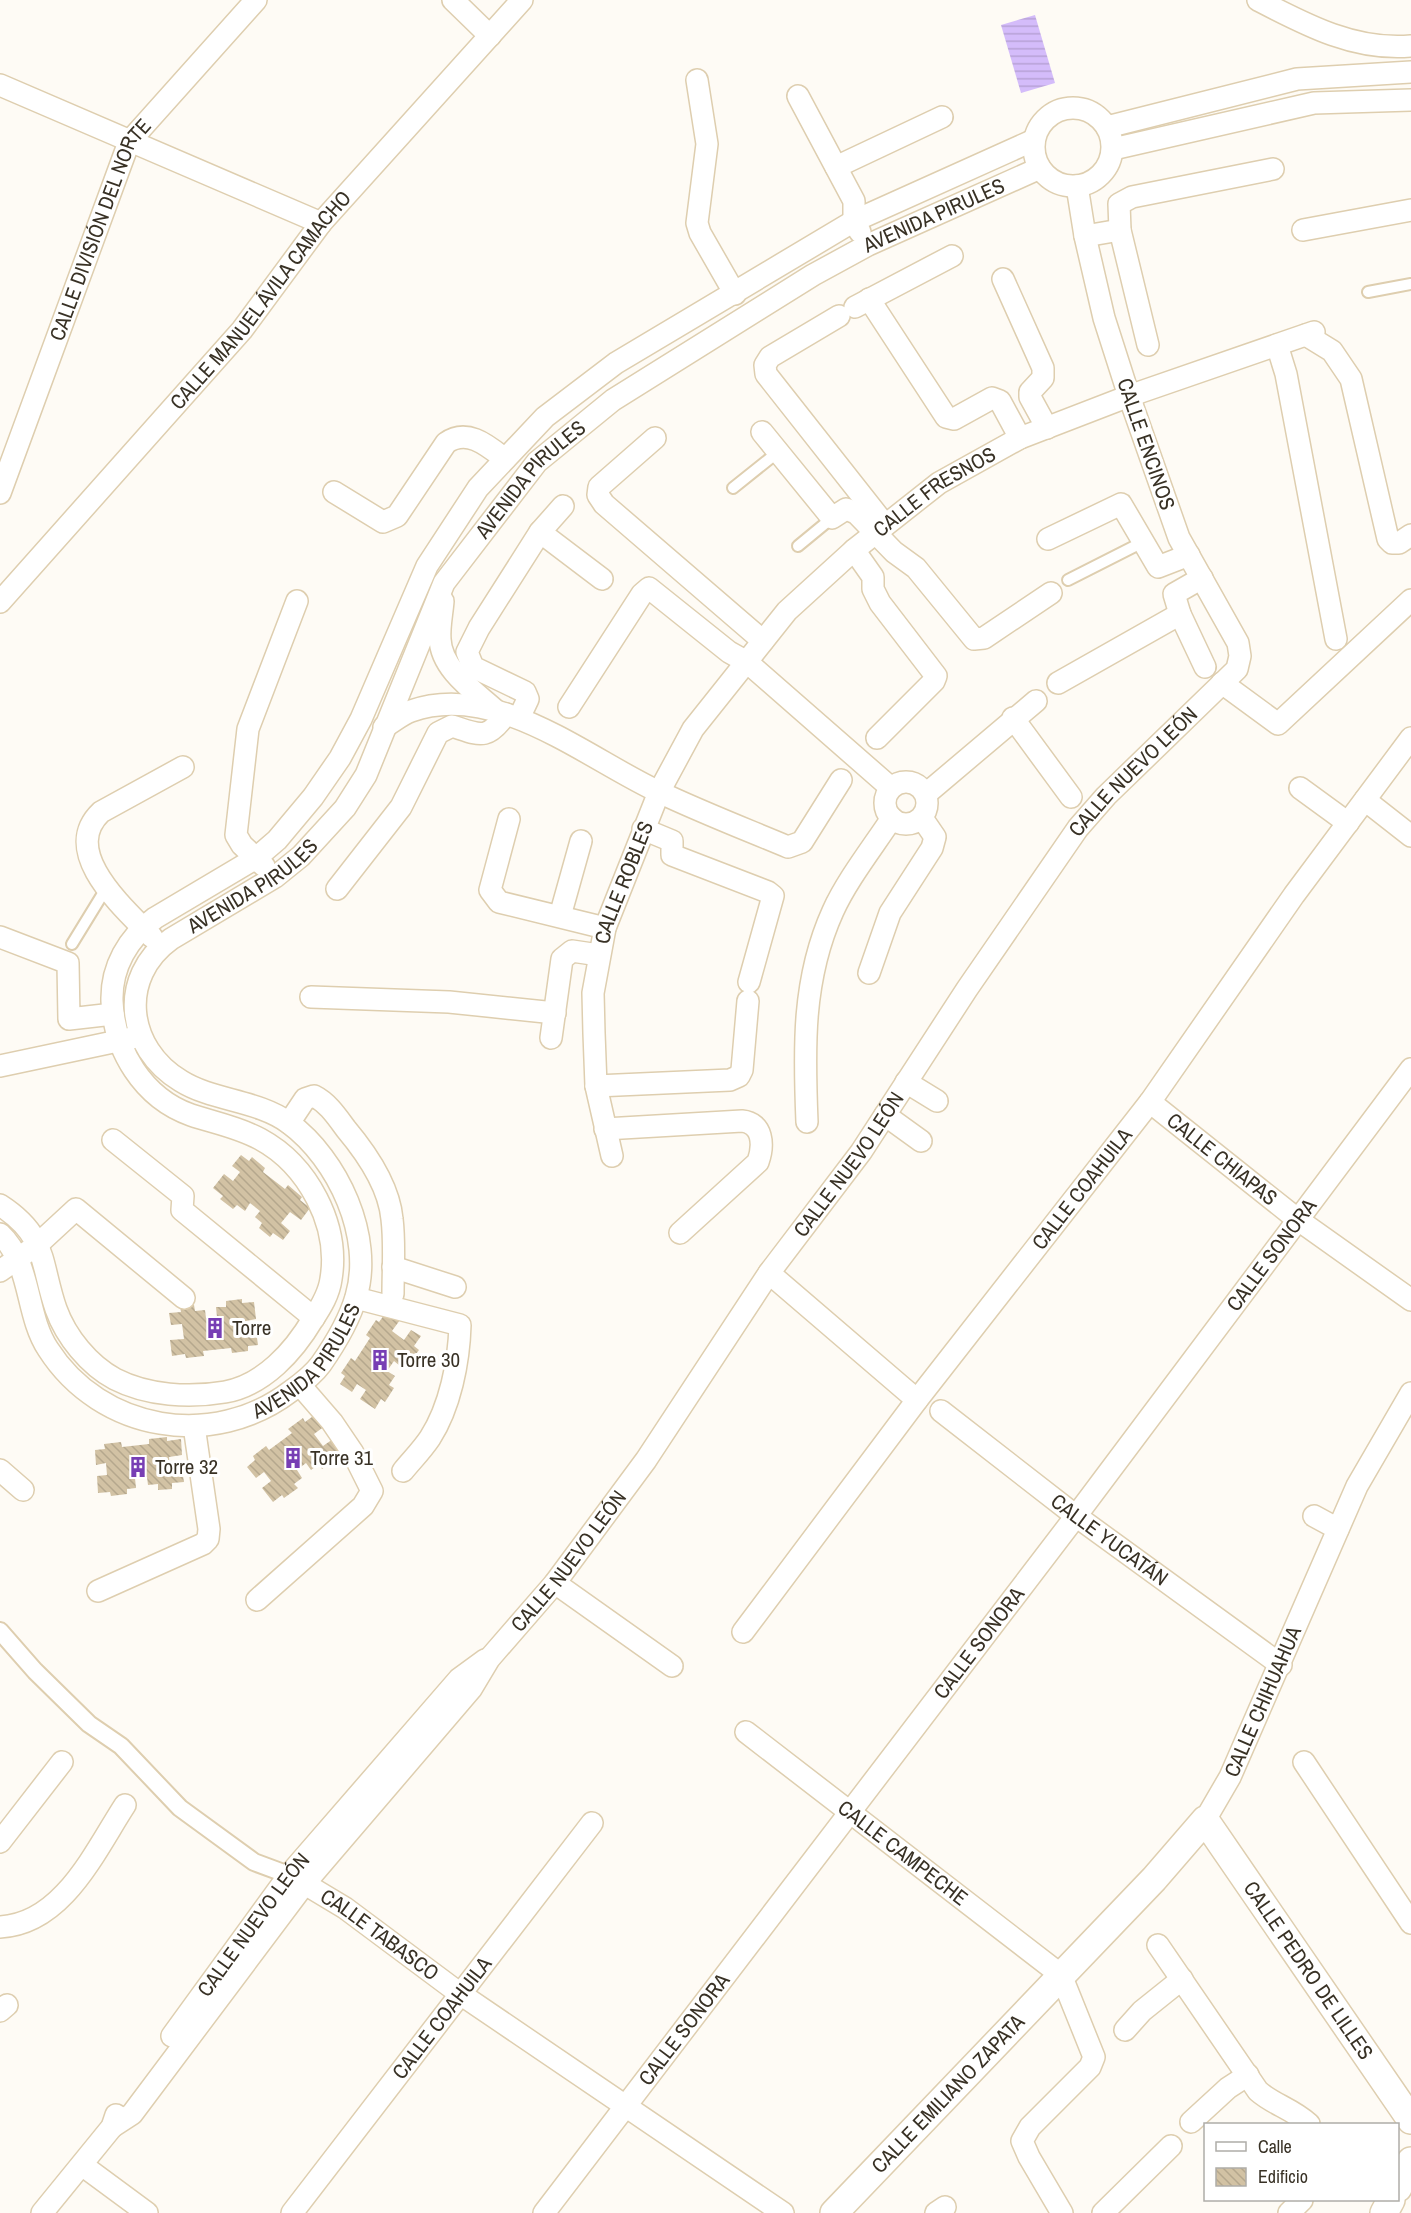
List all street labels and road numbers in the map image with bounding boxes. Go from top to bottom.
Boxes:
street label: CALLE DIVISIÓN DEL NORTE [42,112,157,345]
street label: AVENIDA PIRULES [858,171,1009,260]
street label: CALLE MANUEL ÁVILA CAMACHO [163,184,357,416]
street label: CALLE ENCINOS [1110,374,1183,514]
street label: AVENIDA PIRULES [468,413,591,545]
street label: CALLE FRESNOS [867,439,1001,543]
street label: CALLE NUEVO LEÓN [1061,700,1204,842]
street label: CALLE ROBLES [587,817,660,946]
street label: AVENIDA PIRULES [181,832,324,941]
street label: CALLE NUEVO LEÓN [786,1086,910,1243]
street label: CALLE CHIAPAS [1161,1106,1284,1212]
street label: CALLE COAHUILA [1025,1121,1139,1256]
street label: CALLE SONORA [1219,1192,1323,1317]
street label: AVENIDA PIRULES [247,1299,367,1426]
street label: CALLE NUEVO LEÓN [504,1484,633,1638]
street label: CALLE YUCATÁN [1045,1487,1174,1592]
street label: CALLE SONORA [926,1580,1031,1705]
street label: CALLE CHIHUAHUA [1217,1621,1308,1781]
street label: CALLE CAMPECHE [832,1793,974,1912]
street label: CALLE NUEVO LEÓN [190,1846,316,2002]
street label: CALLE PEDRO DE LILLES [1237,1875,1380,2065]
street label: CALLE TABASCO [315,1882,445,1987]
street label: CALLE COAHUILA [385,1950,498,2085]
street label: CALLE SONORA [632,1967,736,2091]
street label: CALLE EMILIANO ZAPATA [865,2007,1031,2179]

